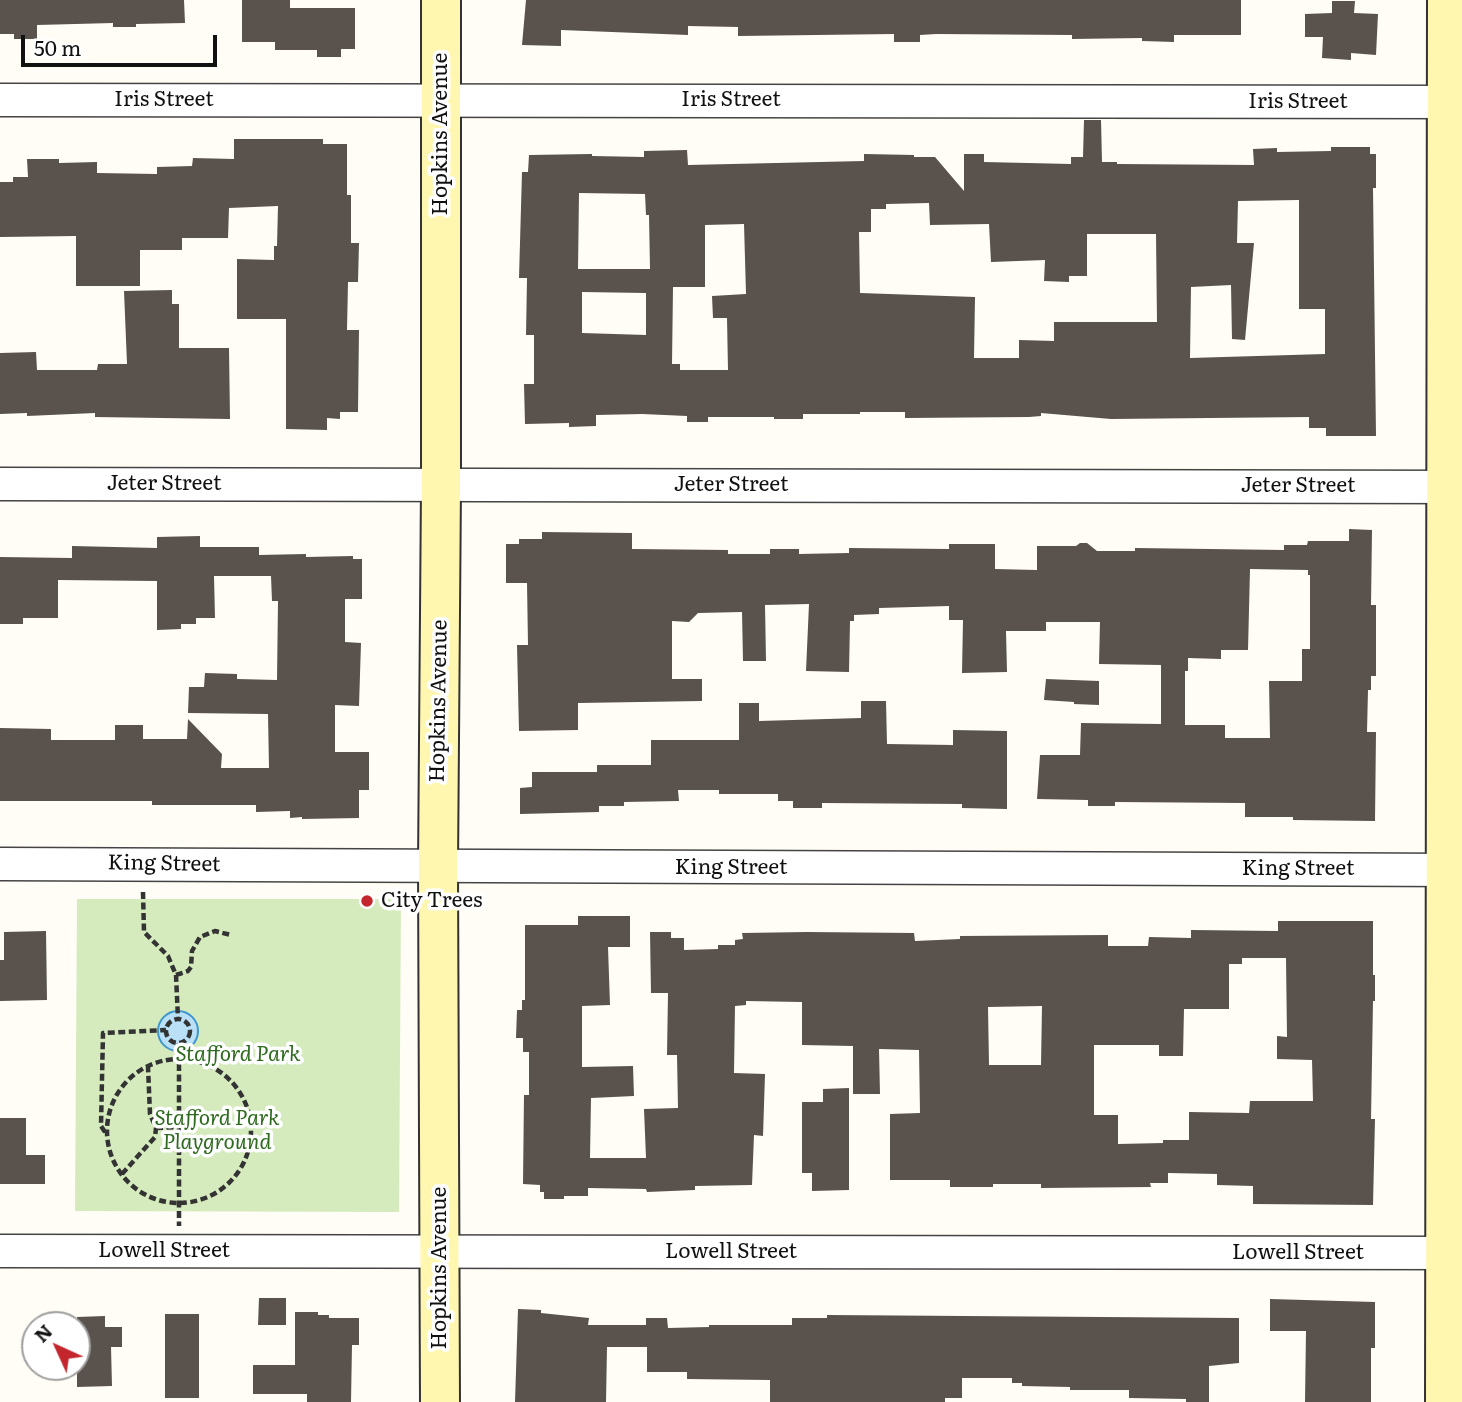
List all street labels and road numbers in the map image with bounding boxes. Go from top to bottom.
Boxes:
street label: Hopkins Avenue [428,52,454,216]
street label: Iris Street [114,87,214,113]
street label: Iris Street [681,87,781,113]
street label: Iris Street [1248,89,1348,115]
street label: Jeter Street [107,471,221,497]
street label: Jeter Street [674,472,788,498]
street label: Jeter Street [1241,473,1355,499]
street label: Hopkins Avenue [425,619,453,783]
street label: King Street [107,850,221,878]
street label: King Street [675,855,787,881]
street label: King Street [1242,856,1354,882]
street label: Hopkins Avenue [427,1186,453,1350]
street label: Lowell Street [98,1238,230,1264]
street label: Lowell Street [665,1239,797,1265]
street label: Lowell Street [1232,1240,1364,1266]

